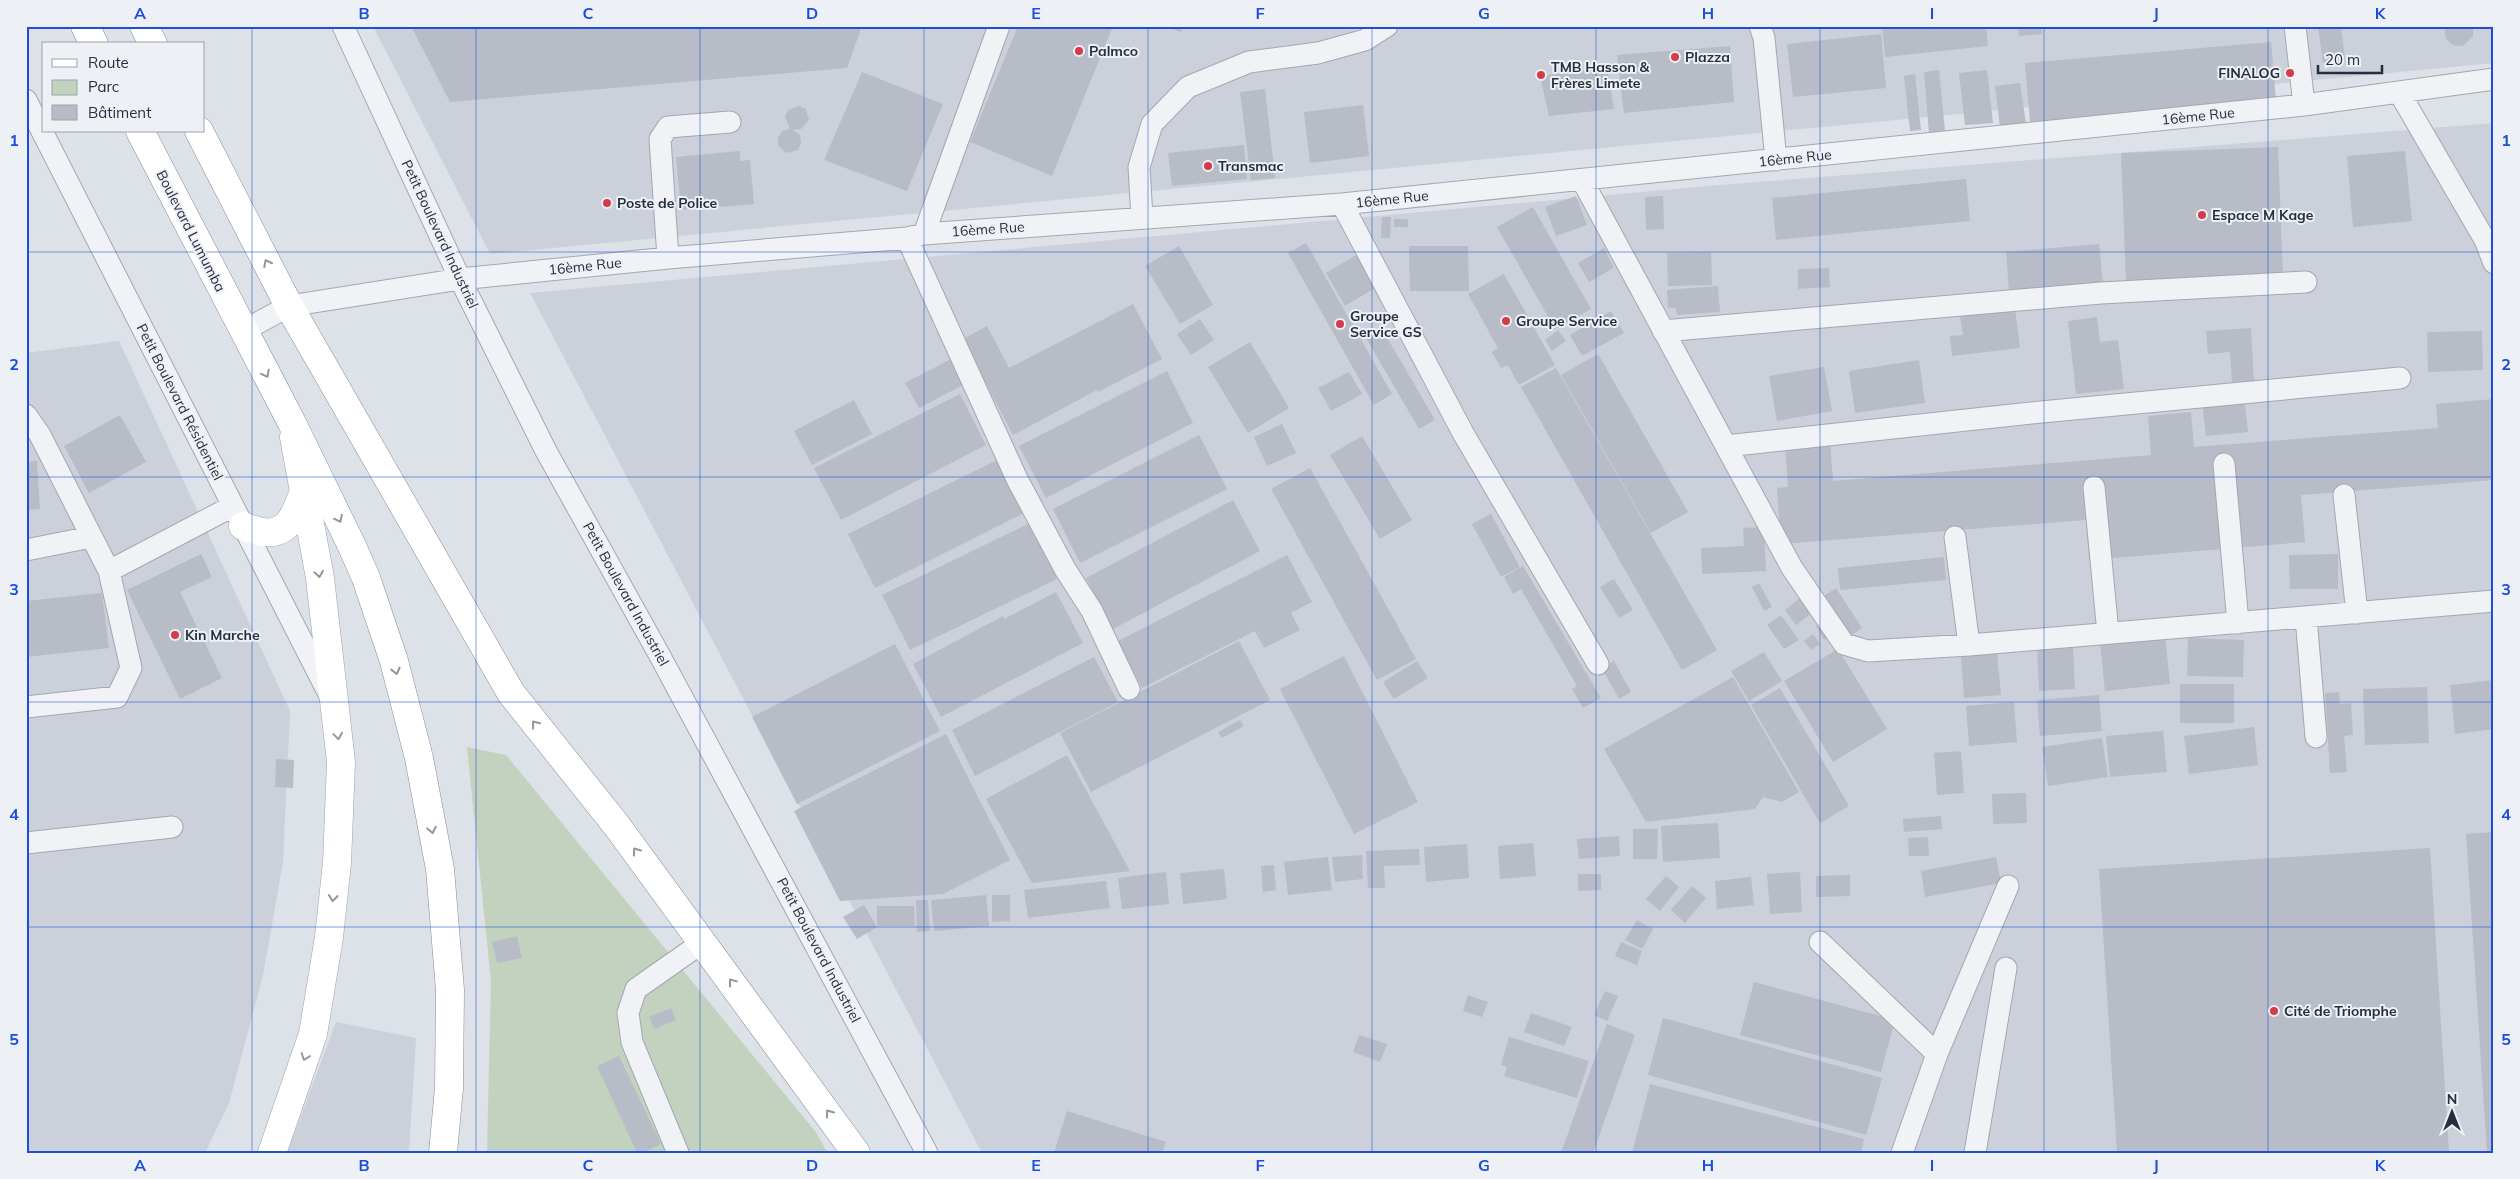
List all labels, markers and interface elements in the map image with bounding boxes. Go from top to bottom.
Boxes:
text: A [134,3,146,23]
text: B [358,3,370,23]
text: C [583,3,594,23]
text: D [806,3,818,23]
text: E [1031,3,1041,23]
text: F [1255,3,1265,23]
text: G [1478,3,1490,23]
text: H [1702,3,1714,23]
text: I [1930,3,1934,23]
text: J [2153,3,2159,23]
text: K [2375,3,2387,23]
legend [42,42,205,132]
place label: Palmco [1089,42,1138,60]
scale bar [2318,42,2381,74]
marker: Palmco [1073,45,1085,57]
place label: Plazza [1685,48,1730,66]
text: 20 m [2325,50,2360,69]
marker: Plazza [1669,51,1681,63]
text: Route [88,53,129,72]
place label: TMB Hasson & Frères Limete [1551,58,1649,92]
place label: FINALOG [2218,64,2280,82]
marker: FINALOG [2284,67,2296,79]
marker: TMB Hasson & Frères Limete [1535,69,1547,81]
text: Parc [88,77,119,96]
text: Bâtiment [88,103,151,122]
street label: 16ème Rue [2161,103,2235,129]
text: 1 [9,130,19,150]
text: 1 [2501,130,2511,150]
street label: 16ème Rue [1758,145,1832,171]
street label: Petit Boulevard Industriel [398,157,482,311]
place label: Transmac [1218,157,1283,175]
marker: Transmac [1202,160,1214,172]
street label: Boulevard Lumumba [153,167,229,295]
street label: 16ème Rue [1355,186,1429,212]
place label: Poste de Police [617,194,718,212]
marker: Poste de Police [601,197,613,209]
place label: Espace M Kage [2212,206,2314,224]
marker: Espace M Kage [2196,209,2208,221]
street label: 16ème Rue [951,217,1025,241]
street label: 16ème Rue [548,253,622,279]
one-way arrow [263,259,273,268]
place label: Groupe Service GS [1350,307,1422,341]
place label: Groupe Service [1516,312,1617,330]
marker: Groupe Service [1500,315,1512,327]
marker: Groupe Service GS [1334,318,1346,330]
street label: Petit Boulevard Résidentiel [133,321,227,483]
text: 2 [9,354,19,374]
text: 2 [2501,354,2511,374]
one-way arrow [260,369,270,378]
one-way arrow [333,514,343,523]
street label: Petit Boulevard Industriel [579,519,673,669]
one-way arrow [313,571,324,579]
text: 3 [9,579,19,599]
text: 3 [2501,579,2511,599]
place label: Kin Marche [185,626,260,644]
marker: Kin Marche [169,629,181,641]
one-way arrow [390,667,401,676]
one-way arrow [532,720,541,729]
one-way arrow [332,732,343,740]
text: 4 [9,804,19,824]
text: 4 [2501,804,2511,824]
one-way arrow [427,825,437,834]
one-way arrow [633,847,642,857]
street label: Petit Boulevard Industriel [773,874,865,1026]
one-way arrow [328,894,339,902]
one-way arrow [729,978,738,988]
place label: Cité de Triomphe [2284,1002,2397,1020]
marker: Cité de Triomphe [2268,1005,2280,1017]
text: 5 [9,1029,19,1049]
text: 5 [2501,1029,2511,1049]
one-way arrow [301,1053,311,1061]
north arrow [2428,1086,2478,1136]
text: N [2447,1090,2457,1108]
one-way arrow [826,1109,835,1118]
text: A [134,1155,146,1175]
text: B [358,1155,370,1175]
text: C [583,1155,594,1175]
text: D [806,1155,818,1175]
text: E [1031,1155,1041,1175]
text: F [1255,1155,1265,1175]
text: G [1478,1155,1490,1175]
text: H [1702,1155,1714,1175]
text: I [1930,1155,1934,1175]
text: J [2153,1155,2159,1175]
text: K [2375,1155,2387,1175]

